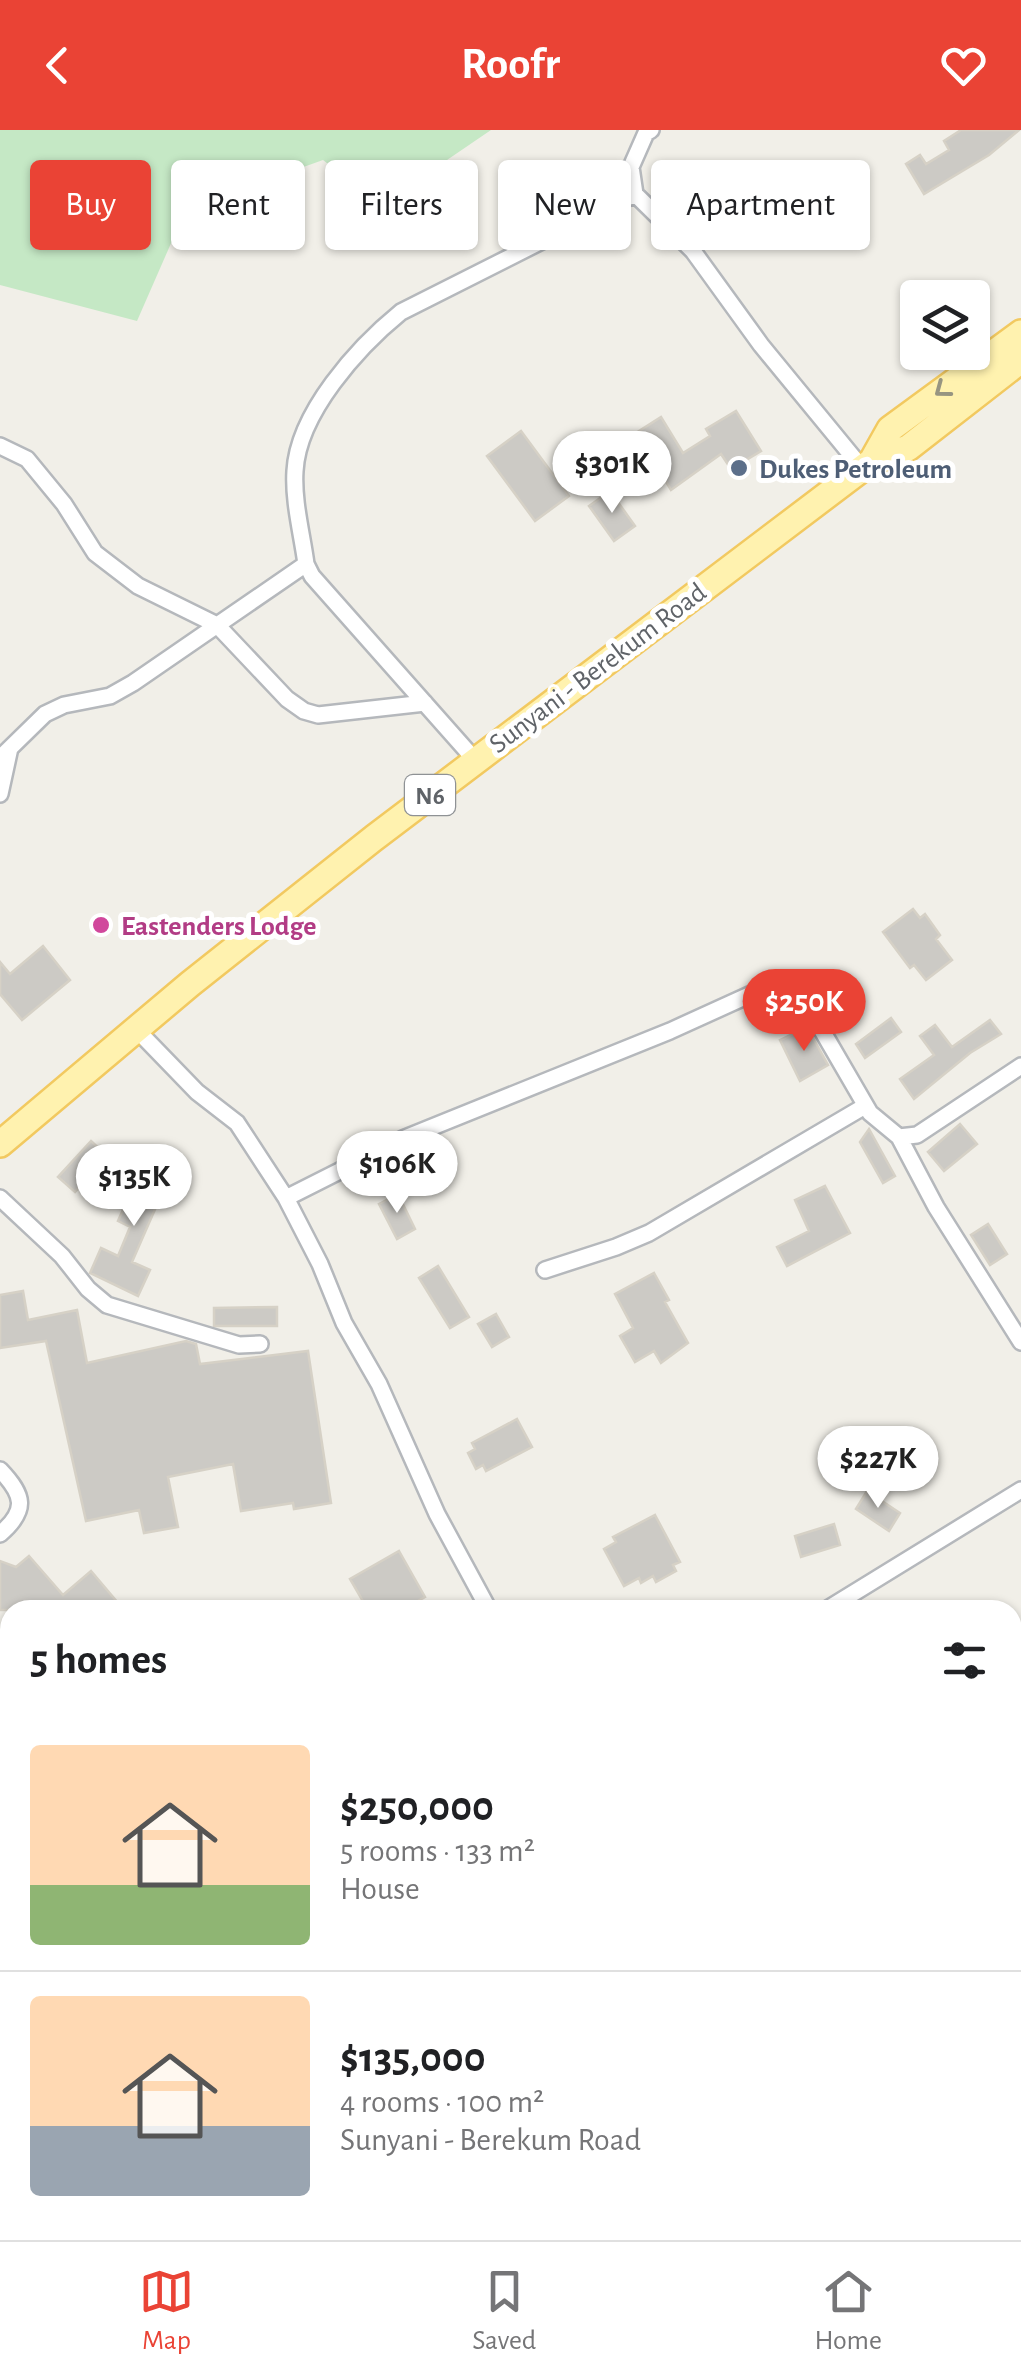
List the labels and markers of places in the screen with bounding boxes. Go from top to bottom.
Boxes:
pin: $301K [542,431,682,516]
place label: Dukes Petroleum [759,456,952,484]
marker: Dukes Petroleum [728,457,750,479]
place label: Eastenders Lodge [121,913,317,941]
marker: Eastenders Lodge [90,914,112,936]
pin: $250K [734,969,874,1054]
pin: $106K [327,1131,467,1216]
pin: $135K [64,1144,204,1229]
pin: $227K [808,1426,948,1511]

